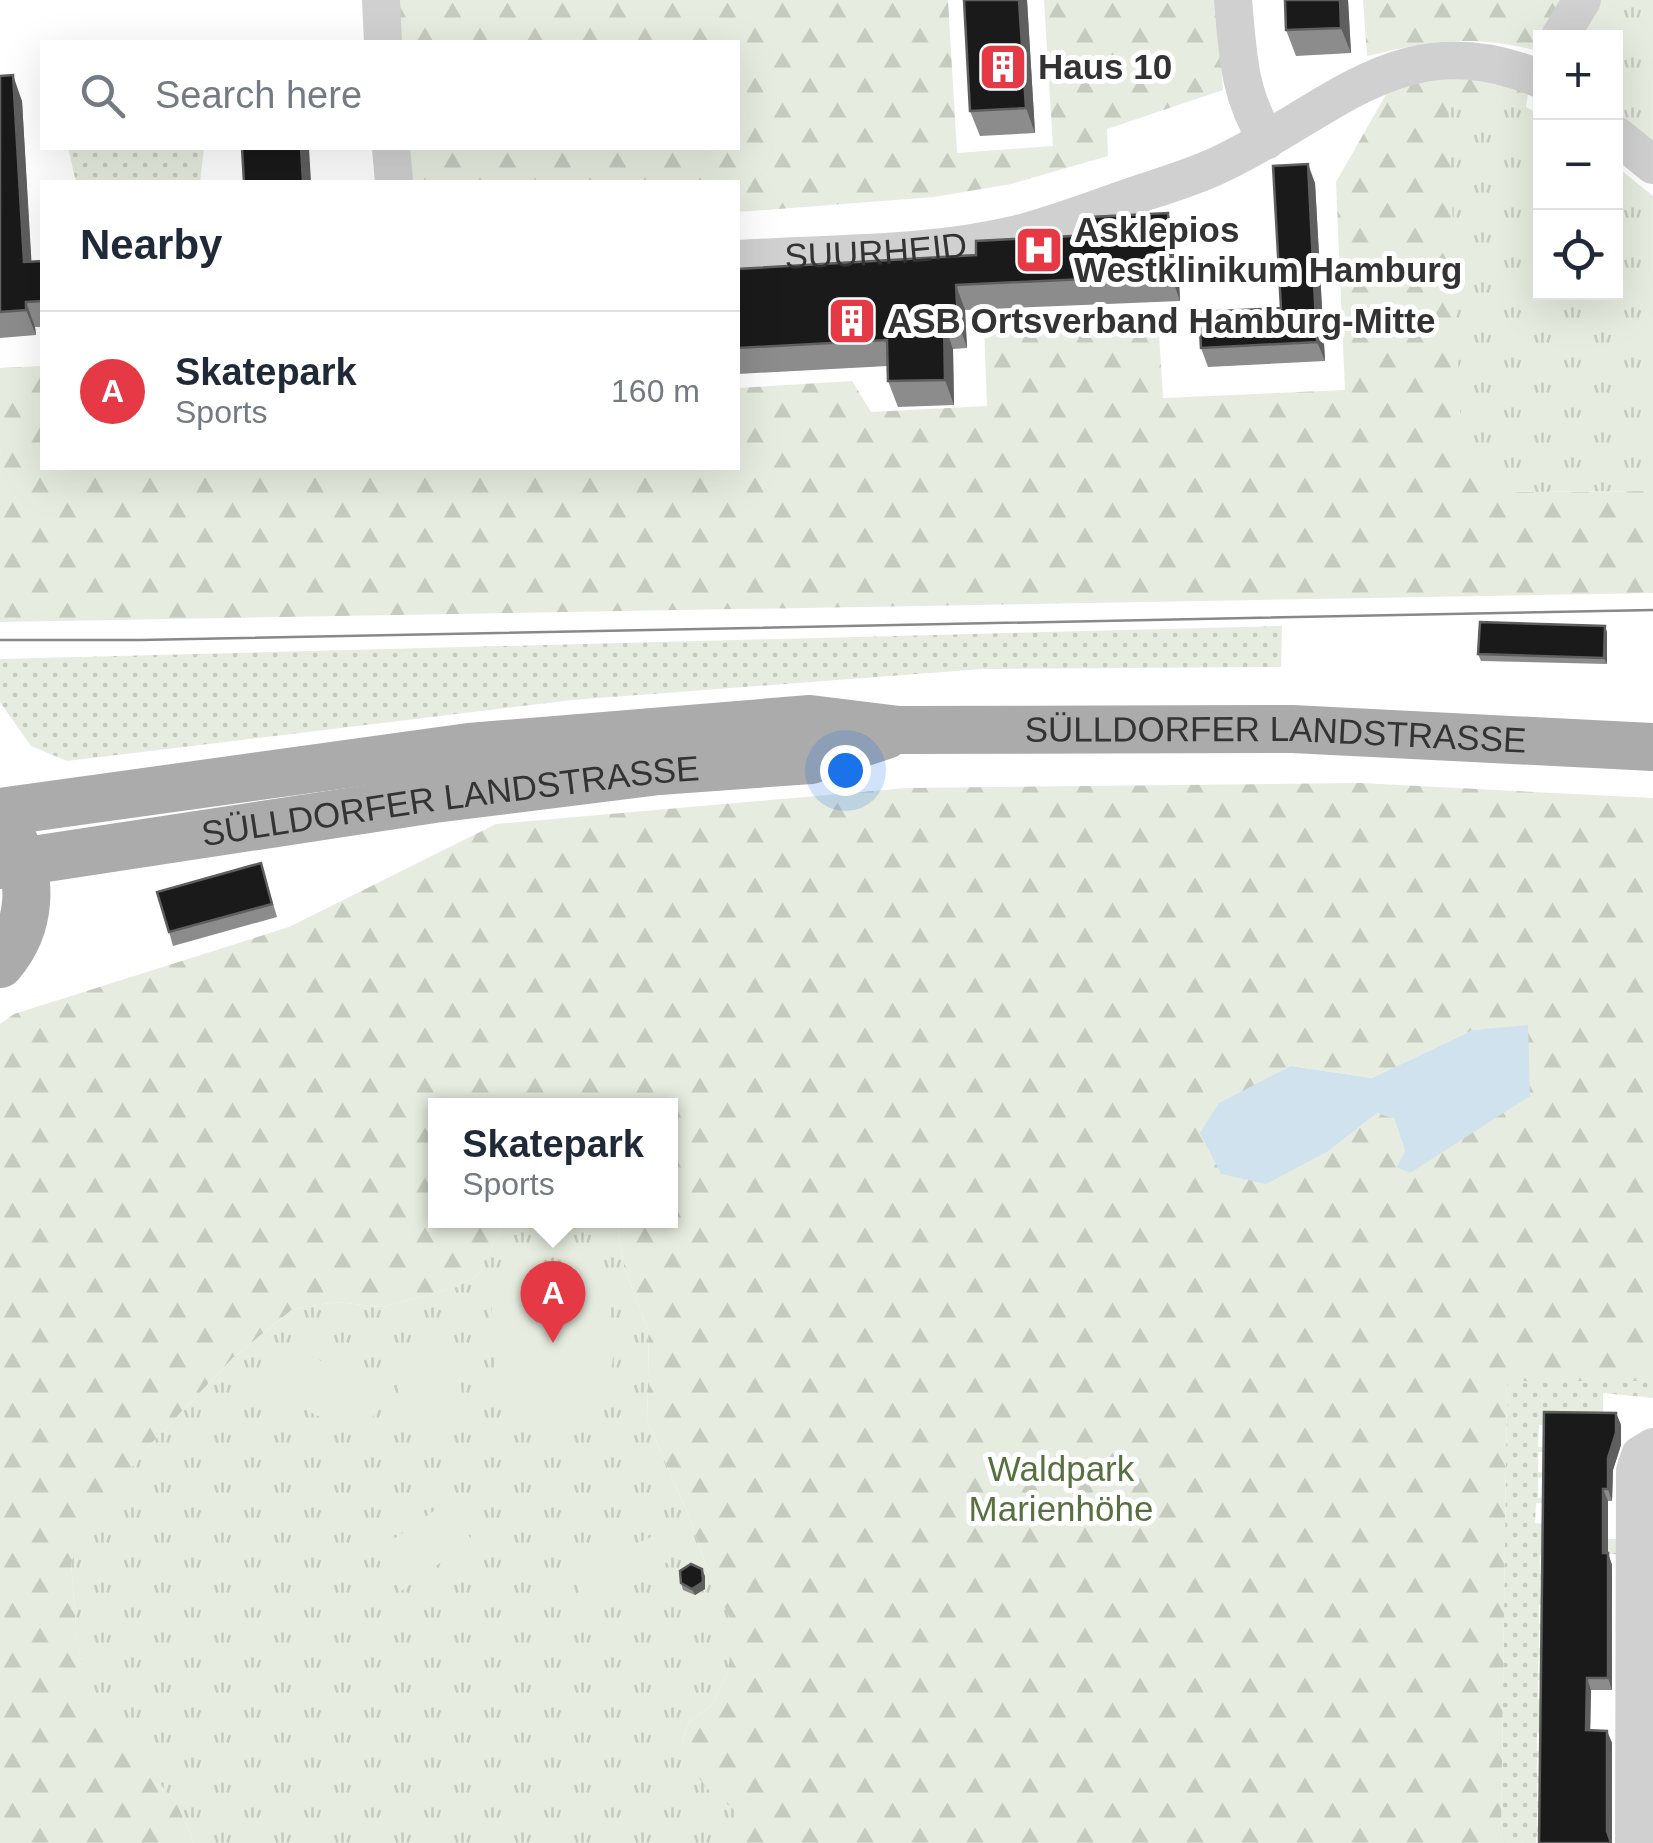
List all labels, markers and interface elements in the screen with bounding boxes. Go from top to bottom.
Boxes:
map controls [1533,30,1623,300]
button: + [1533,30,1623,120]
search box [40,40,740,150]
building icon: Haus 10 [977,41,1029,93]
place label: Haus 10 [1038,47,1172,86]
icon: search [75,68,130,123]
text: Search here [155,74,362,116]
button: − [1533,120,1623,210]
place label: Asklepios Westklinikum Hamburg [1074,210,1462,289]
button: locate [1533,210,1623,300]
text: Nearby [80,221,222,268]
street label: SUURHEID [784,224,969,276]
hospital icon: Asklepios Westklinikum Hamburg [1013,224,1065,276]
building icon: ASB Ortsverband Hamburg-Mitte [826,295,878,347]
place label: ASB Ortsverband Hamburg-Mitte [887,301,1435,340]
text: Skatepark [175,351,357,393]
text: A [101,373,124,409]
text: 160 m [611,373,700,409]
text: Sports [175,394,267,430]
street label: SÜLLDORFER LANDSTRASSE [1025,709,1527,760]
your location [820,745,871,796]
street label: SÜLLDORFER LANDSTRASSE [199,748,701,853]
popup [428,1098,678,1228]
text: Skatepark [462,1123,644,1165]
text: Sports [462,1166,555,1202]
pin: A [520,1260,586,1343]
park label: Waldpark Marienhöhe [969,1449,1153,1528]

